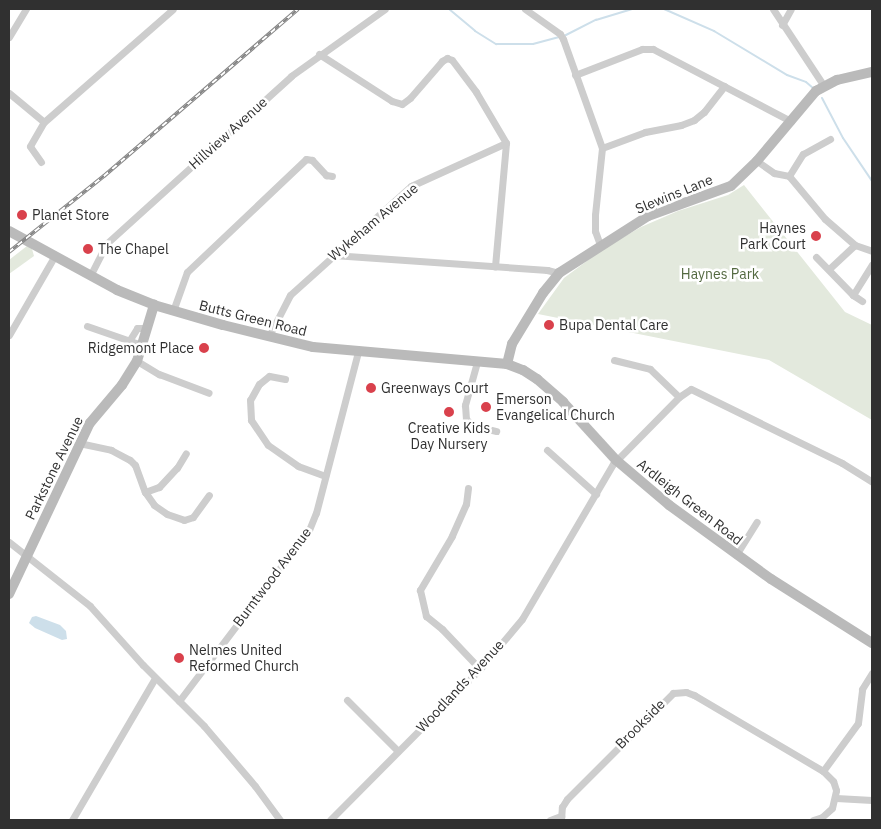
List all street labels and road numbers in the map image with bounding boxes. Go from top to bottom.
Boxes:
street label: Hillview Avenue [185,93,271,173]
street label: Slewins Lane [633,171,715,217]
street label: Wykeham Avenue [325,180,421,264]
street label: Butts Green Road [197,296,309,340]
street label: Parkstone Avenue [22,413,86,523]
street label: Ardleigh Green Road [634,456,746,548]
street label: Burntwood Avenue [229,524,315,630]
street label: Woodlands Avenue [413,636,507,736]
street label: Brookside [612,696,668,752]

